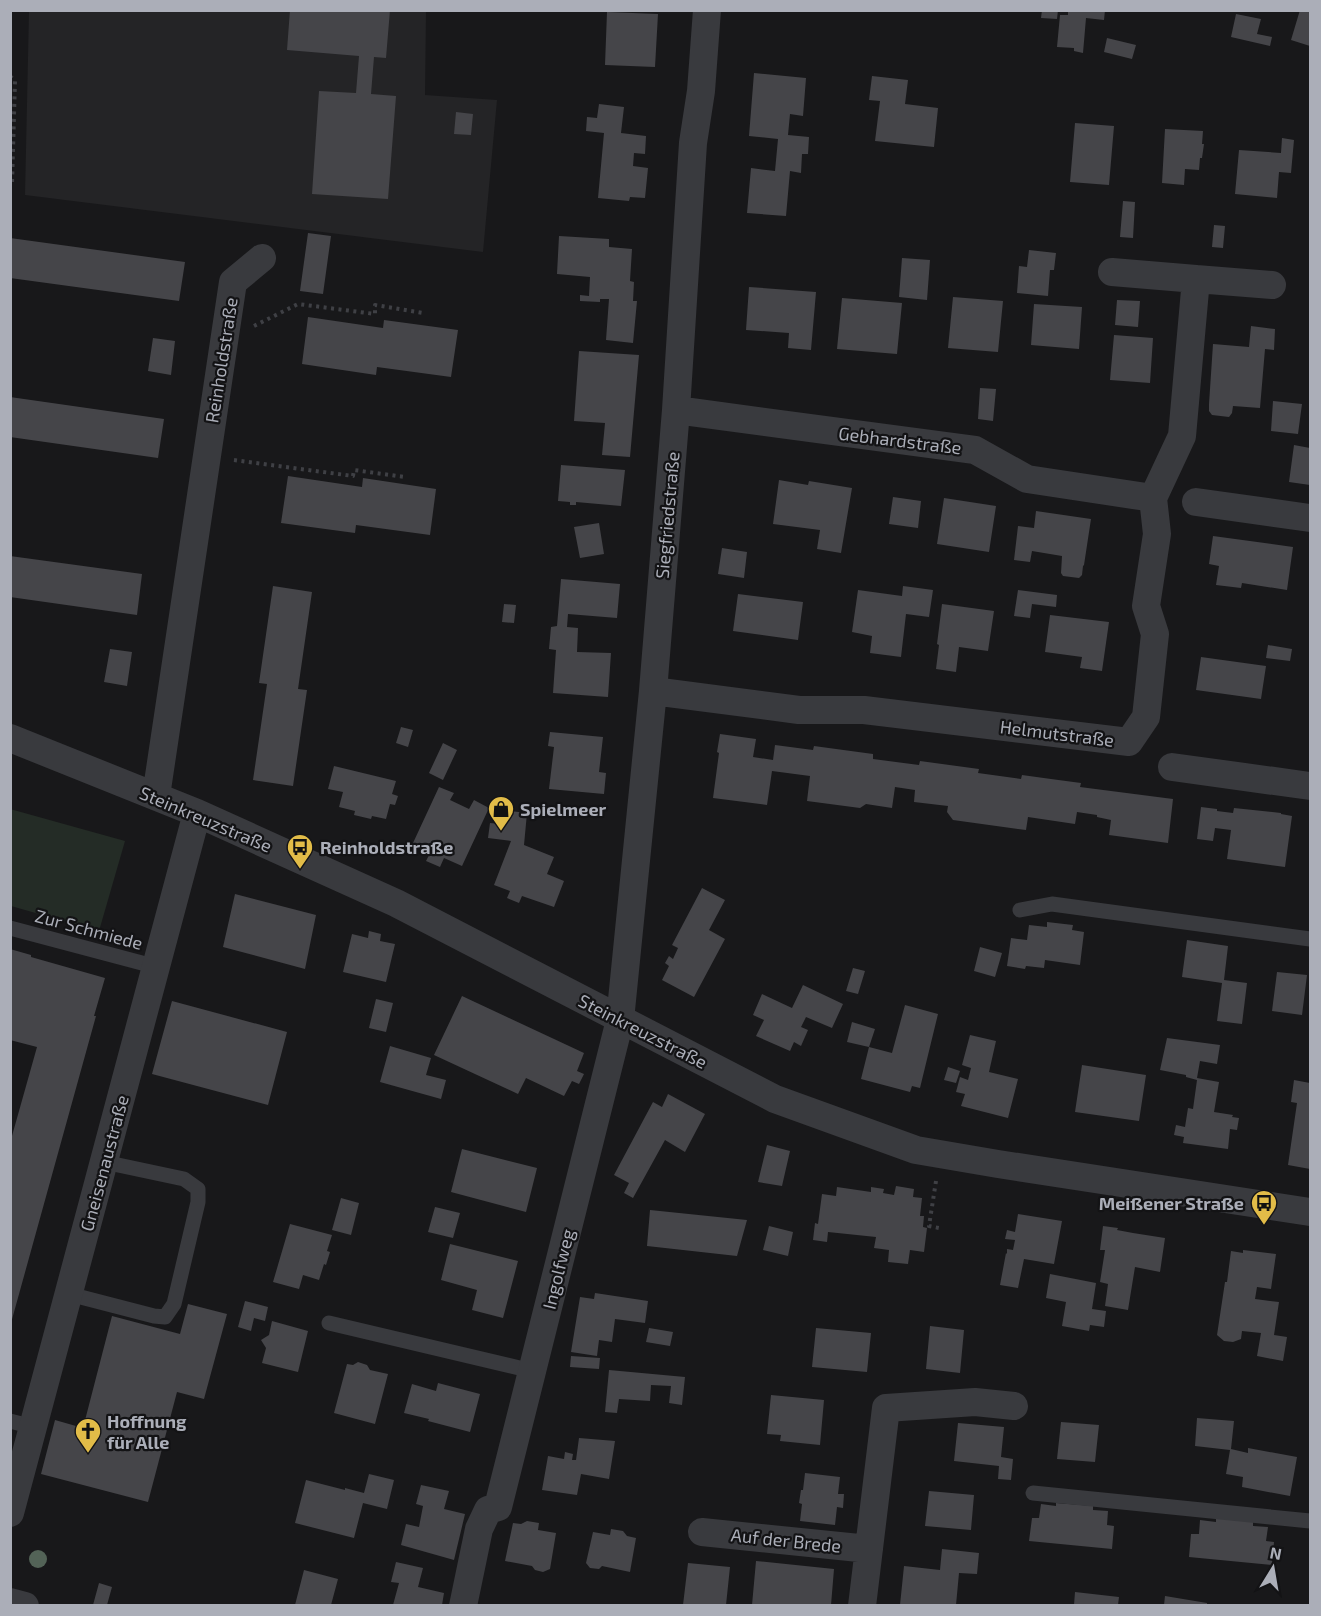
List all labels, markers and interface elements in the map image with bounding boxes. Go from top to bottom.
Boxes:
street label: Reinholdstraße [200,296,242,424]
street label: Gebhardstraße [837,422,963,458]
street label: Siegfriedstraße [650,450,684,580]
street label: Helmutstraße [999,715,1115,751]
street label: Steinkreuzstraße [137,781,275,857]
shop icon: Spielmeer [486,794,516,832]
place label: Spielmeer [520,798,607,820]
bus stop icon: Reinholdstraße [285,832,315,870]
place label: Reinholdstraße [320,836,453,858]
street label: Zur Schmiede [33,904,145,954]
street label: Steinkreuzstraße [575,989,711,1073]
street label: Gneisenaustraße [75,1092,133,1234]
bus stop icon: Meißener Straße [1249,1188,1279,1226]
place label: Meißener Straße [1099,1192,1244,1214]
street label: Ingolfweg [537,1227,579,1311]
place label: Hoffnung für Alle [107,1410,187,1453]
church icon: Hoffnung für Alle [73,1416,103,1454]
street label: Auf der Brede [730,1523,842,1557]
north arrow [1243,1538,1303,1598]
text: N [1268,1542,1283,1563]

